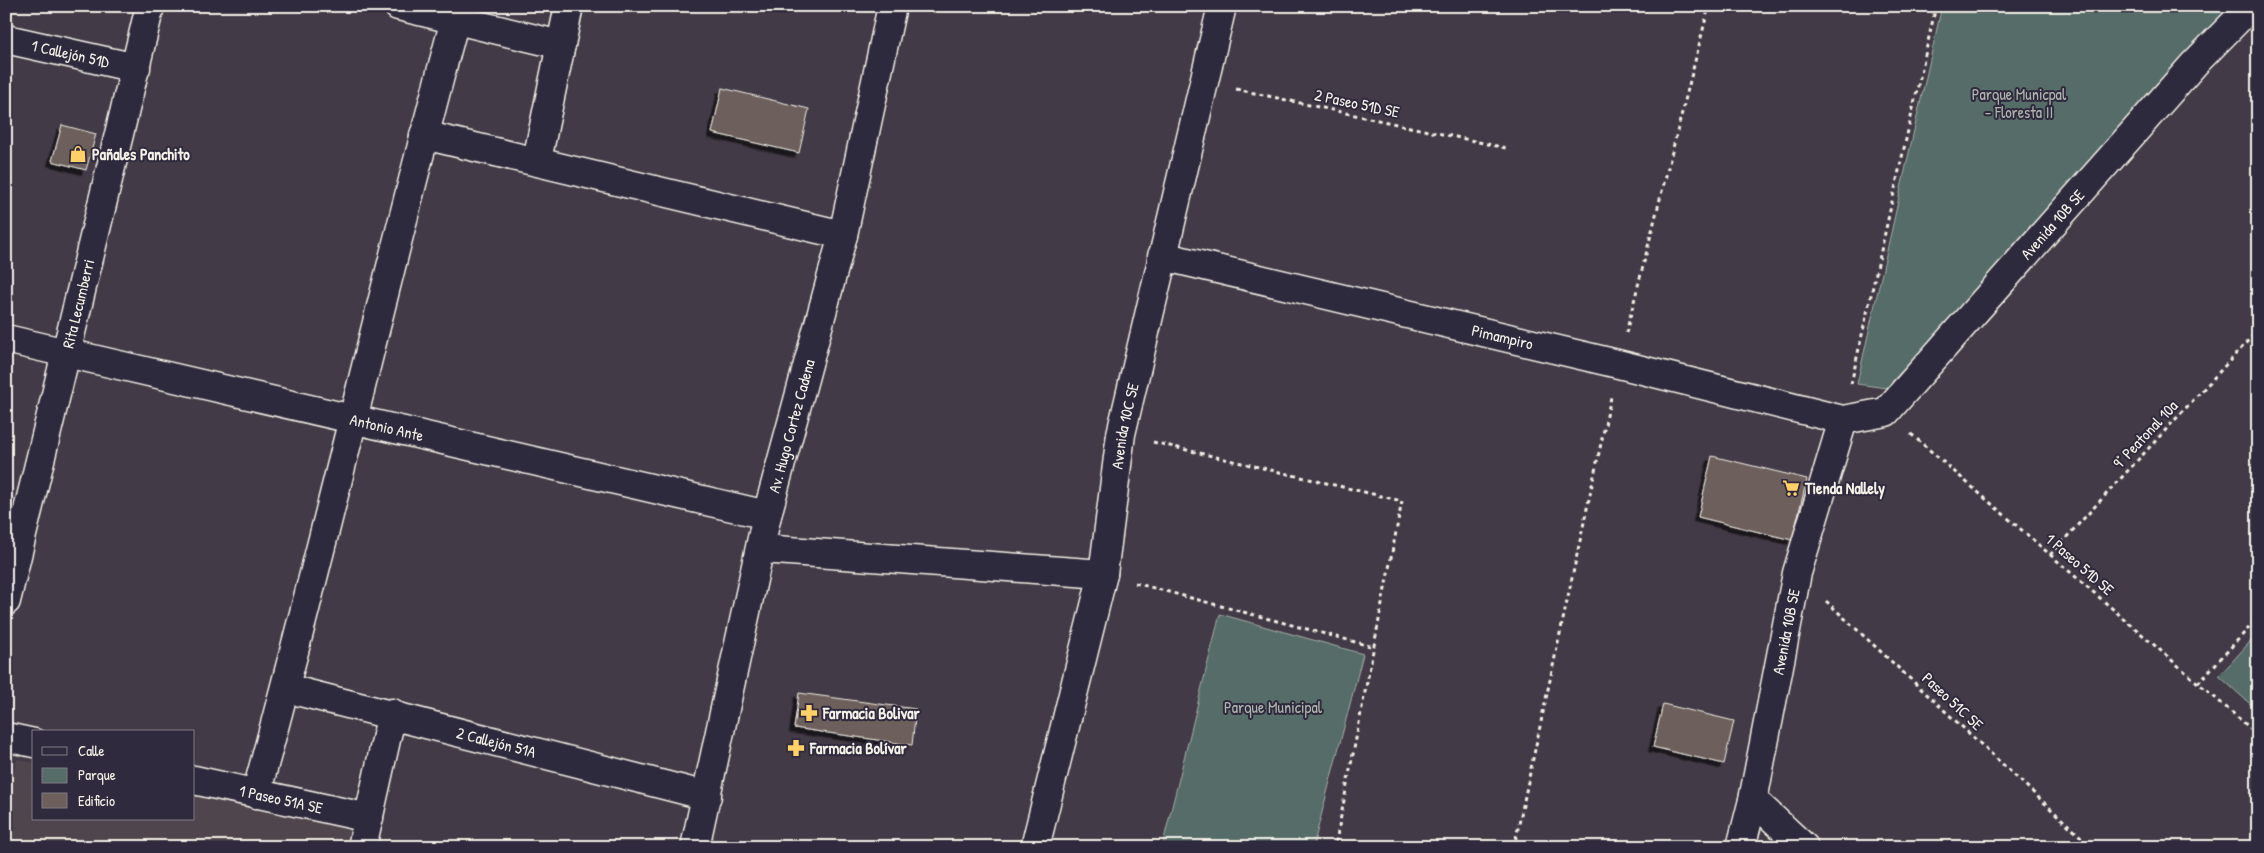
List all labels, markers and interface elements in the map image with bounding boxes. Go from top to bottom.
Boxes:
street label: 1 Callejón 51D [29,34,112,73]
street label: 2 Paseo 51D SE [1313,83,1401,123]
park label: Parque Municpal - Floresta II [1972,83,2067,123]
place label: Pañales Panchito [92,143,190,165]
shop icon: Pañales Panchito [68,144,88,164]
street label: Avenida 10B SE [2015,184,2089,264]
street label: Rita Lecumberri [57,257,99,350]
street label: Pimampiro [1470,319,1536,355]
street label: Av. Hugo Cortez Cadena [763,357,820,495]
street label: Avenida 10C SE [1106,381,1144,470]
street label: 9° Peatonal 10a [2108,395,2182,473]
street label: Antonio Ante [348,408,427,446]
place label: Tienda Nallely [1804,477,1885,500]
supermarket icon: Tienda Nallely [1781,478,1801,498]
street label: 1 Paseo 51D SE [2041,528,2119,600]
street label: Avenida 10B SE [1767,587,1805,676]
street label: Paseo 51C SE [1918,667,1988,735]
park label: Parque Municipal [1224,696,1323,718]
place label: Farmacia Bolivar [822,702,920,724]
pharmacy icon: Farmacia Bolivar [799,703,819,723]
street label: 2 Callejón 51A [454,721,538,763]
legend [32,730,195,820]
place label: Farmacia Bolívar [809,737,907,759]
pharmacy icon: Farmacia Bolívar [786,738,806,758]
text: Calle [78,740,105,761]
text: Parque [78,764,116,785]
street label: 1 Paseo 51A SE [237,779,325,819]
text: Edificio [78,790,115,811]

